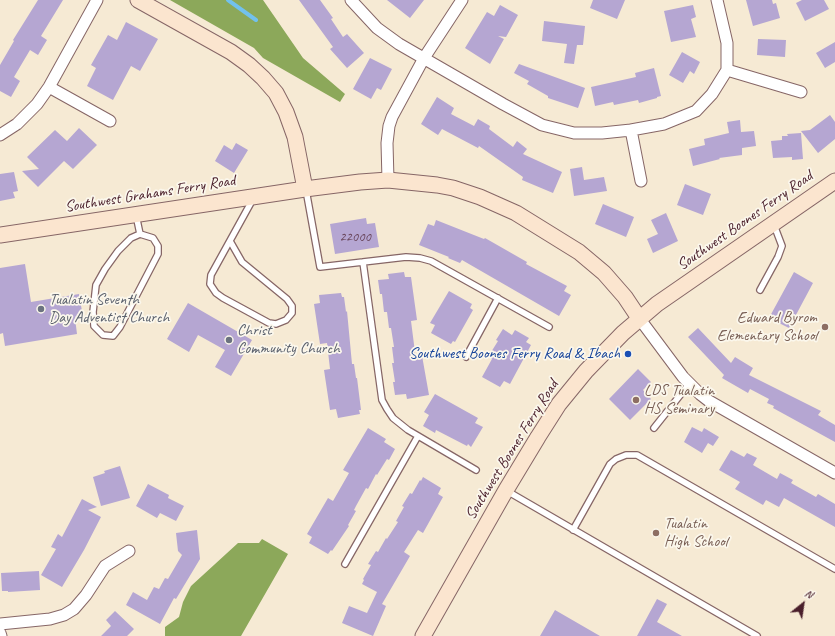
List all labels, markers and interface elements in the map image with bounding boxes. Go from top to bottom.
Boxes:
street label: Southwest Boones Ferry Road [674,167,816,275]
street label: Southwest Grahams Ferry Road [63,171,237,217]
house number: 22000 [339,229,371,245]
place label: Tualatin Seventh Day Adventist Church [49,290,169,328]
marker: Tualatin Seventh Day Adventist Church [36,304,46,314]
place label: Edward Byrom Elementary School [717,308,817,346]
place label: Christ Community Church [237,321,340,359]
marker: Edward Byrom Elementary School [820,322,830,332]
marker: Christ Community Church [224,335,234,345]
place label: Southwest Boones Ferry Road & Ibach [409,344,620,364]
marker: Southwest Boones Ferry Road & Ibach [623,349,633,359]
street label: Southwest Boones Ferry Road [461,377,563,523]
place label: LDS Tualatin HS Seminary [644,381,714,419]
marker: LDS Tualatin HS Seminary [631,395,641,405]
place label: Tualatin High School [664,514,727,552]
marker: Tualatin High School [651,528,661,538]
north arrow [783,584,823,624]
text: N [803,586,815,601]

